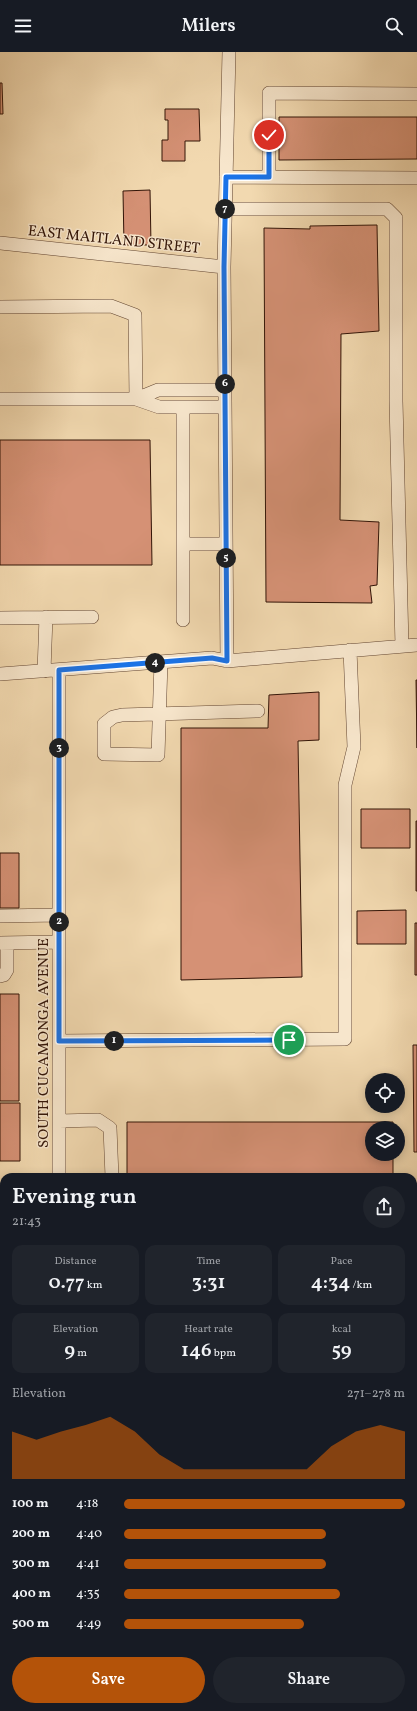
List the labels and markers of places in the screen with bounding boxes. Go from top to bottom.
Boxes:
pin [252,118,286,152]
pin: 7 [215,199,235,219]
pin: 6 [215,374,235,394]
pin: 5 [216,548,236,568]
pin: 4 [145,653,165,673]
pin: 3 [49,738,69,758]
pin: 2 [49,912,69,932]
pin [272,1023,306,1057]
pin: 1 [104,1031,124,1051]

